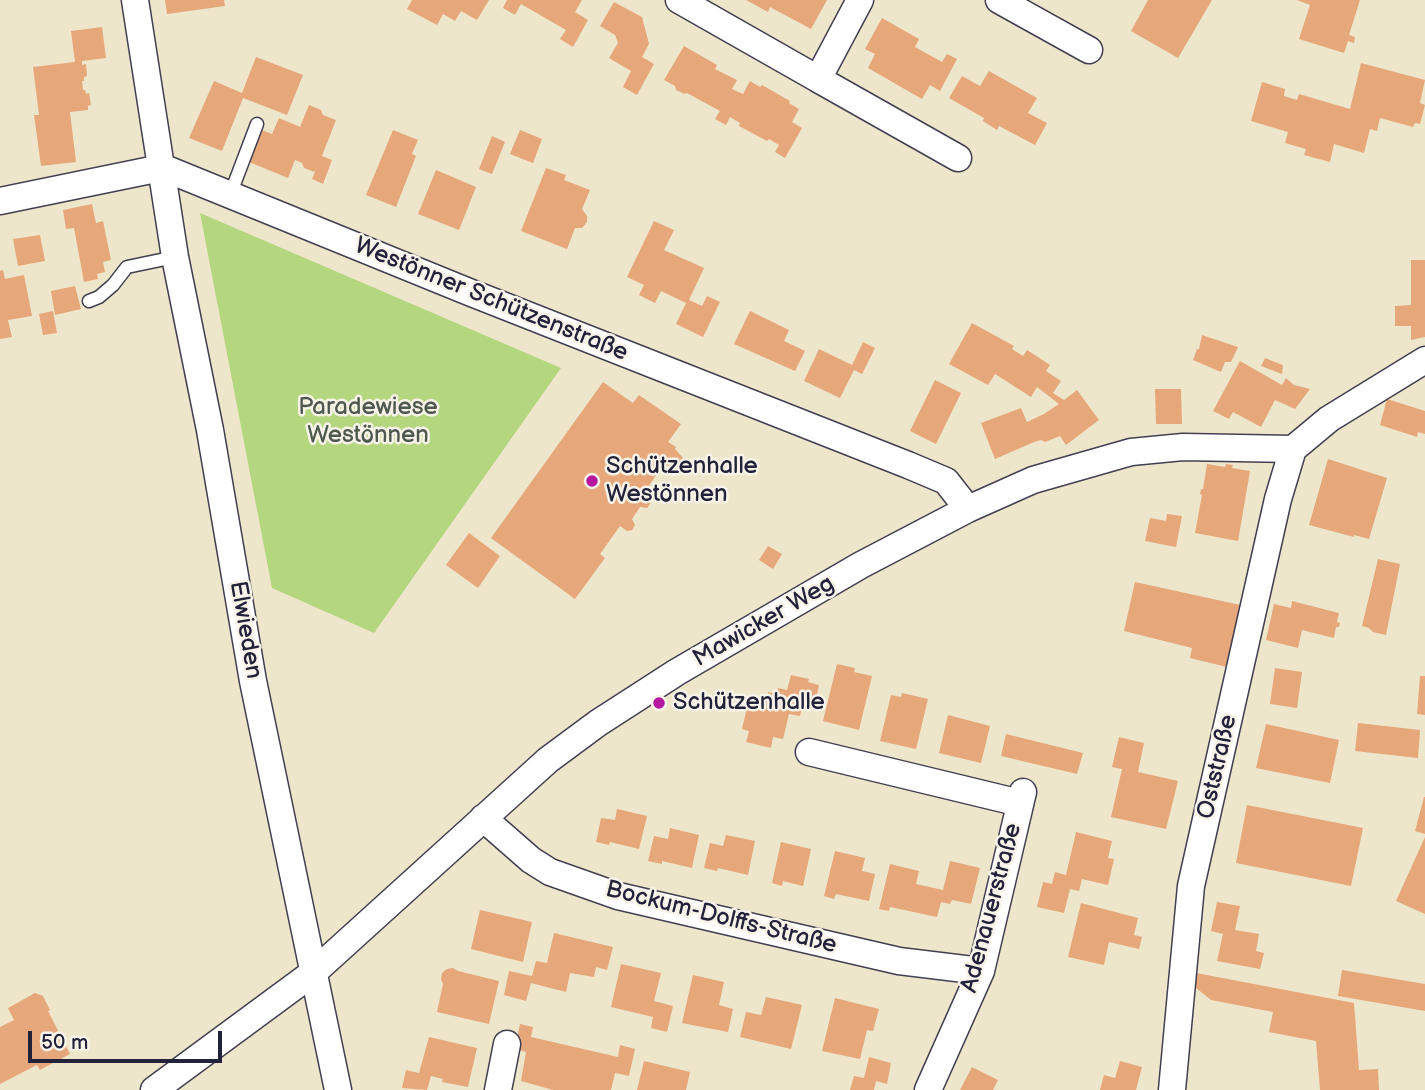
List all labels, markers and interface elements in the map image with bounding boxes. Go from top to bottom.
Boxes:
street label: Westönner Schützenstraße [350,232,632,368]
park label: Paradewiese Westönnen [298,394,438,450]
place label: Schützenhalle Westönnen [606,453,758,509]
marker: Schützenhalle Westönnen [584,473,600,489]
street label: Mawicker Weg [688,570,840,674]
street label: Elwieden [222,579,268,681]
place label: Schützenhalle [673,689,825,717]
marker: Schützenhalle [651,695,667,711]
street label: Oststraße [1192,712,1244,822]
street label: Adenauerstraße [956,820,1028,996]
street label: Bockum-Dolffs-Straße [603,875,839,961]
scale bar [32,1016,226,1060]
text: 50 m [41,1030,88,1055]

